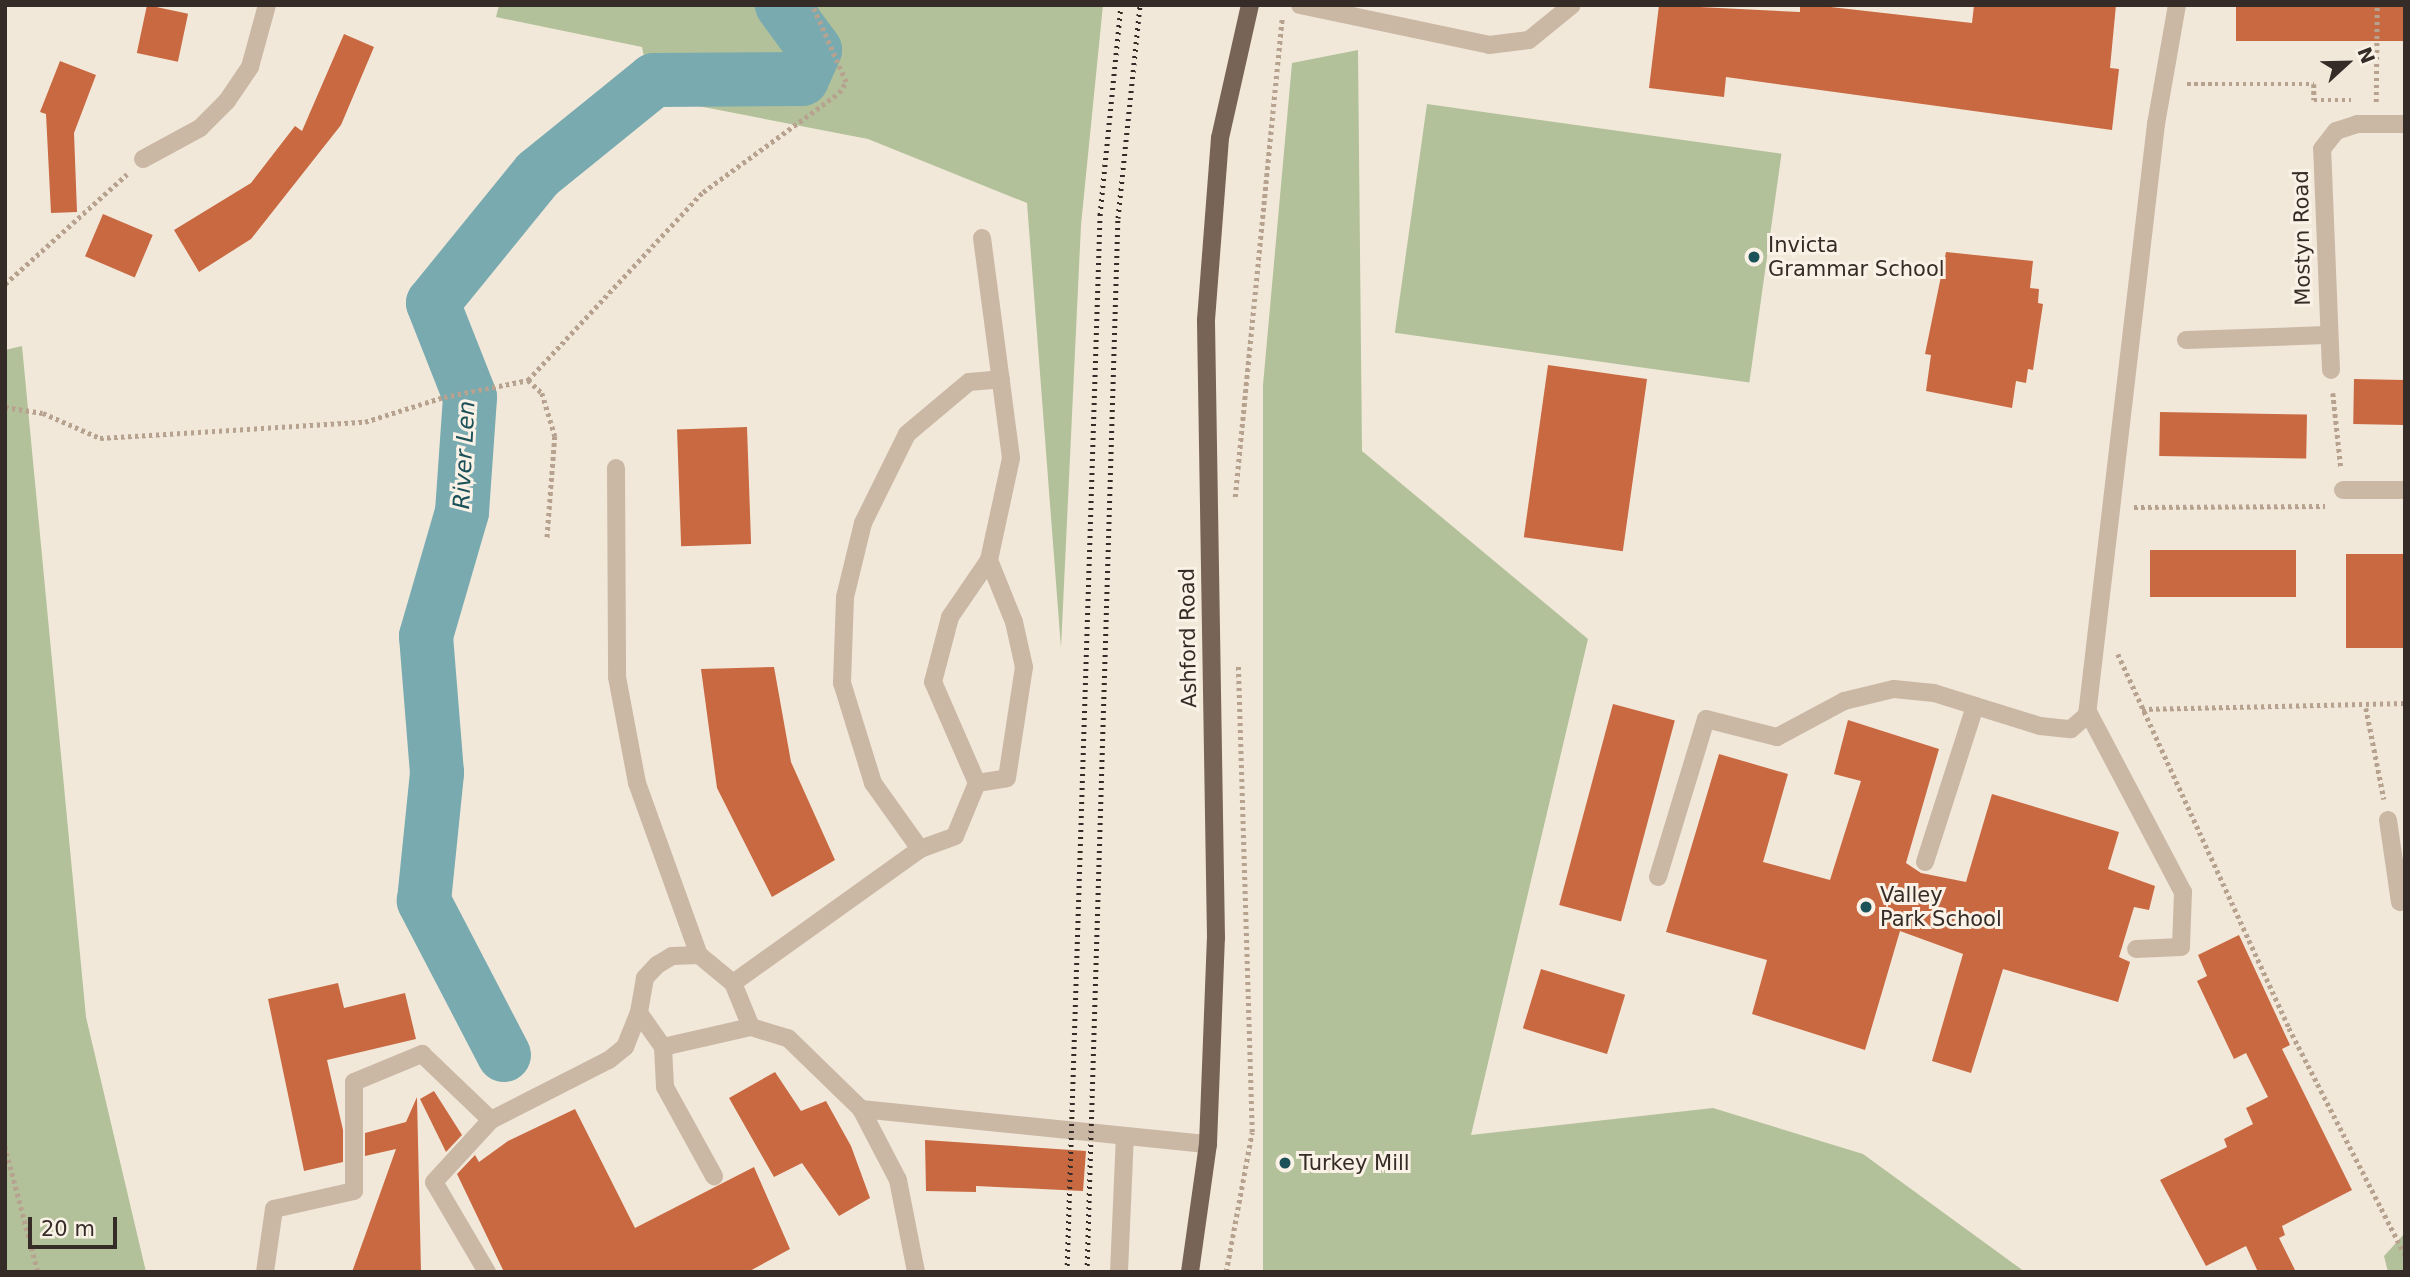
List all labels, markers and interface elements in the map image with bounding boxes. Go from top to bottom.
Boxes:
north arrow [2312,28,2382,98]
text: N [2353,44,2380,67]
street label: Mostyn Road [2288,170,2316,306]
place label: Invicta Grammar School [1768,232,1945,282]
marker: Invicta Grammar School [1746,249,1762,265]
water label: River Len [447,400,481,510]
street label: Ashford Road [1174,568,1202,708]
place label: Valley Park School [1880,882,2002,932]
marker: Valley Park School [1858,899,1874,915]
place label: Turkey Mill [1299,1150,1410,1176]
marker: Turkey Mill [1277,1155,1293,1171]
scale bar [32,1204,121,1248]
text: 20 m [41,1217,95,1241]

